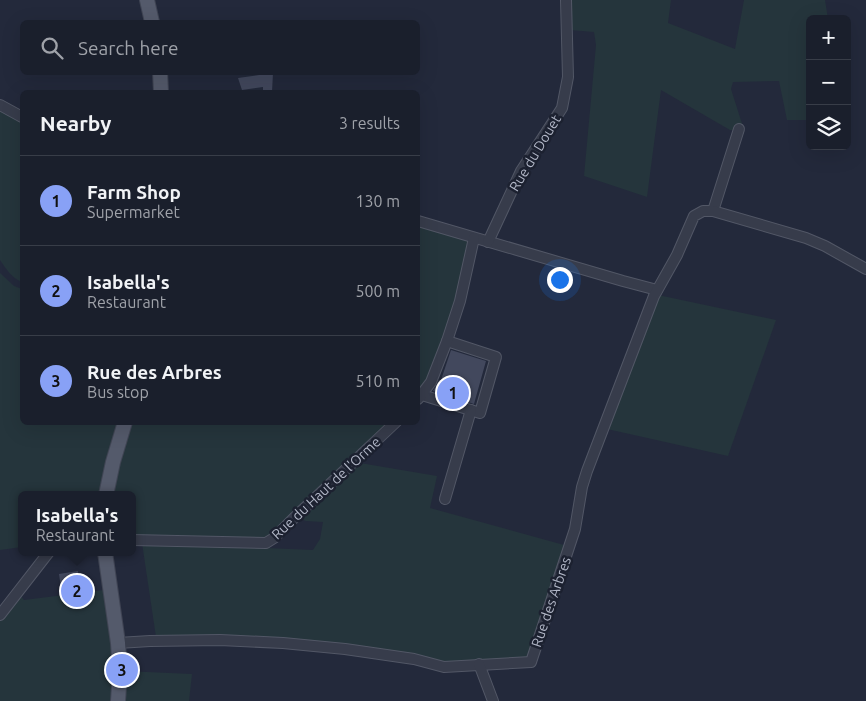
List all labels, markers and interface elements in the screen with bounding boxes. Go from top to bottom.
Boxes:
map controls [806,15,851,150]
button: + [806,15,851,60]
search box [20,20,420,75]
icon: search [38,34,66,62]
text: Search here [78,37,178,59]
button: − [806,60,851,105]
button: layers [806,105,851,150]
text: Nearby [40,111,111,135]
street label: Rue du Douet [506,111,564,194]
text: 3 results [339,114,400,132]
text: Farm Shop [87,181,181,203]
text: 1 [51,192,61,210]
text: 130 m [355,192,400,210]
text: Supermarket [87,203,180,221]
your location [547,267,573,293]
text: Isabella's [87,271,170,293]
text: 2 [51,282,61,300]
text: 500 m [355,282,400,300]
text: Restaurant [87,293,166,311]
text: Rue des Arbres [87,361,222,383]
text: 3 [51,372,61,390]
text: 510 m [355,372,400,390]
pin: 1 [437,374,469,412]
text: Bus stop [87,383,149,401]
street label: Rue du Haut de l'Orme [268,433,384,543]
popup [18,491,136,556]
text: Isabella's [36,504,118,526]
text: Restaurant [36,526,115,544]
street label: Rue des Arbres [528,555,574,649]
pin: 2 [61,572,93,610]
pin: 3 [106,651,138,689]

